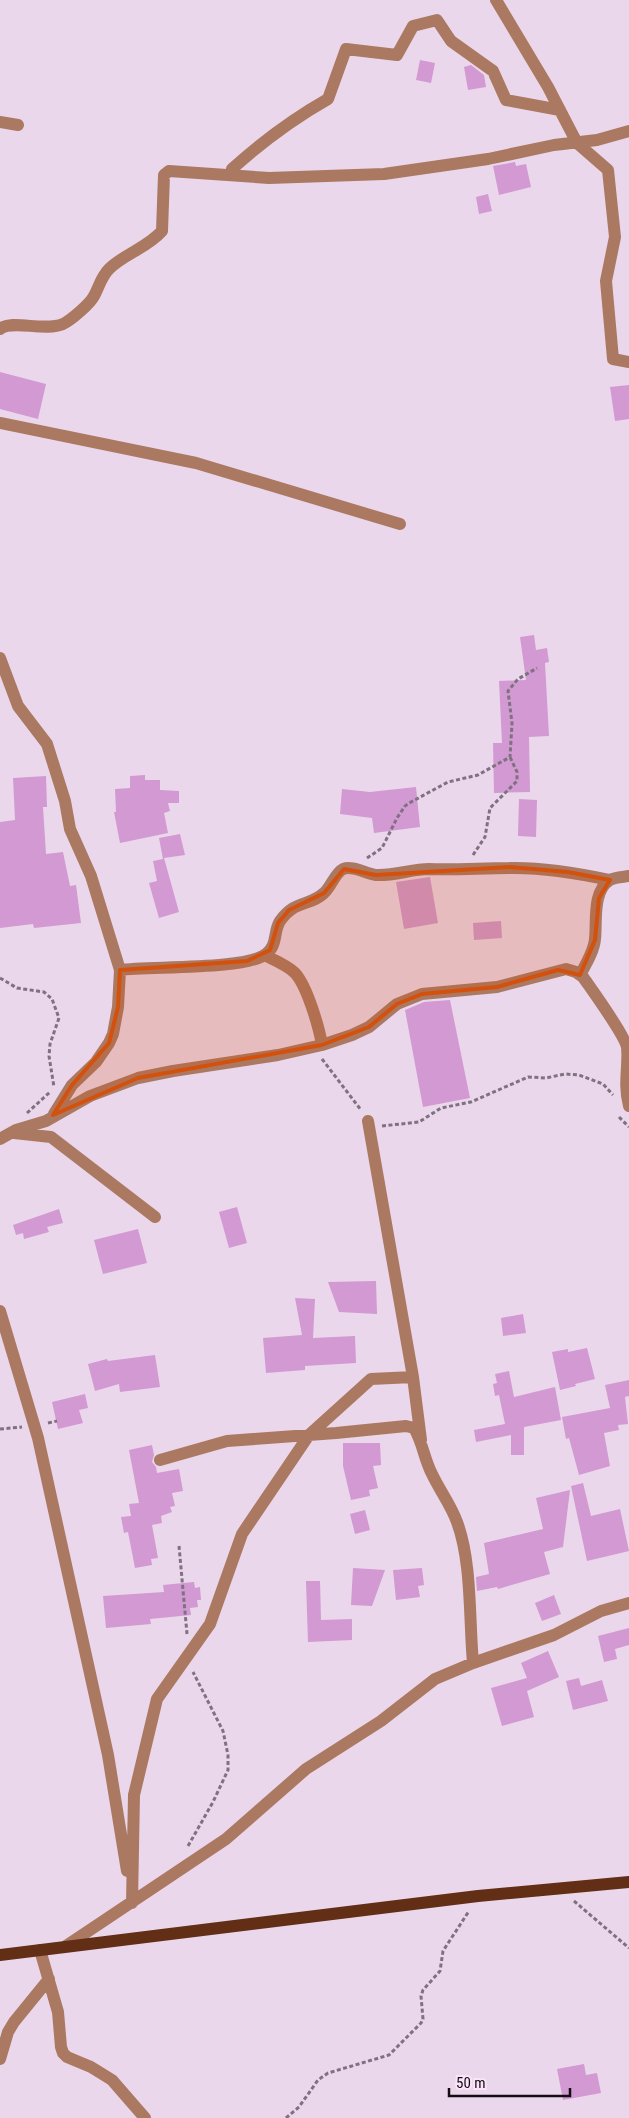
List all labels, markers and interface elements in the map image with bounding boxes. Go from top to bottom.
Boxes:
scale bar [449,2066,570,2098]
text: 50 m [456,2074,486,2092]

